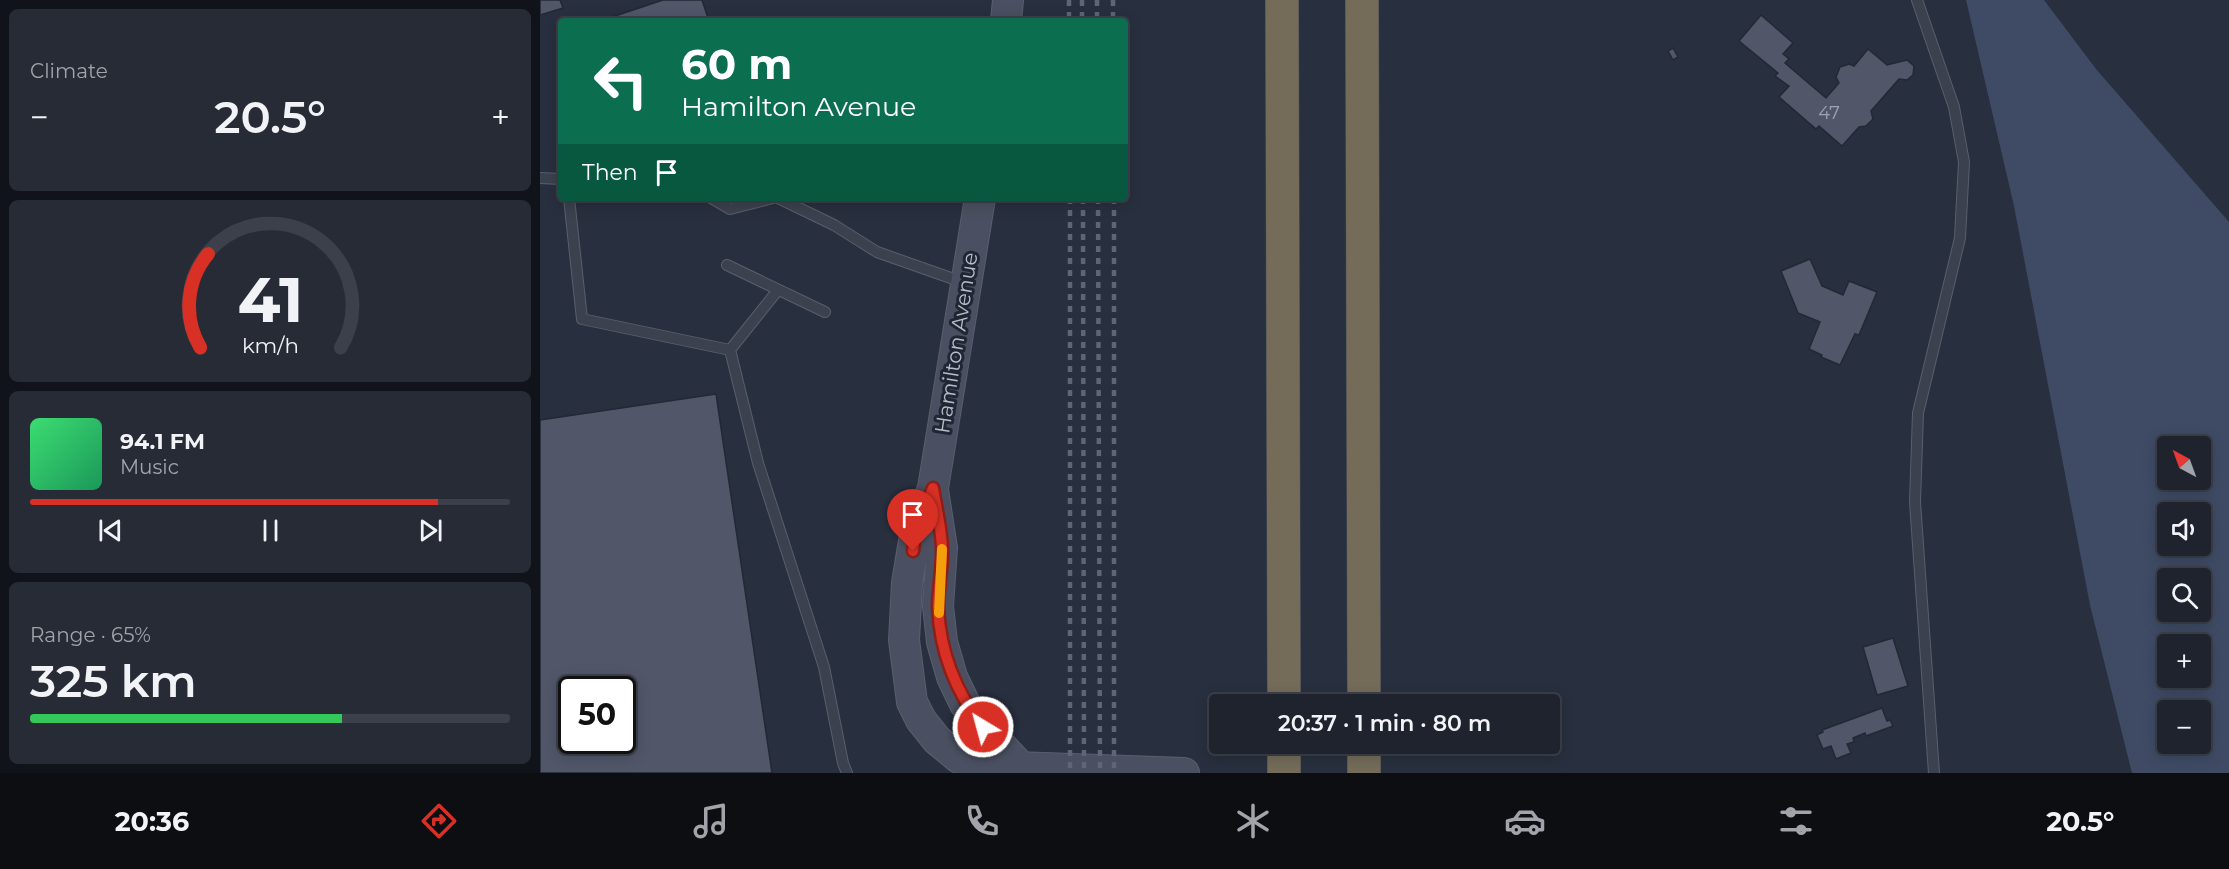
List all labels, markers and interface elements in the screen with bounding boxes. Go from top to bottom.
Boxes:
text: 60 m [681,38,792,90]
icon: left [582,42,660,120]
text: Climate [30,59,108,83]
text: 20.5° [214,89,326,144]
text: Hamilton Avenue [681,90,916,123]
text: − [30,97,49,137]
text: + [491,97,510,137]
house number: 47 [1818,102,1840,124]
icon: arrive [650,156,683,189]
text: Then [582,159,638,186]
street label: Hamilton Avenue [929,251,983,435]
text: 41 [237,262,303,338]
text: km/h [241,332,299,358]
text: 94.1 FM [120,428,205,455]
north arrow [2157,436,2211,490]
map controls [2157,436,2211,754]
text: Music [120,455,179,479]
pin [887,489,938,551]
icon: arrive [896,498,929,531]
button: sound [2157,502,2211,556]
icon: previous [94,514,127,547]
icon: pause [254,514,287,547]
icon: next [414,514,447,547]
button: search [2157,568,2211,622]
text: Range · 65% [30,623,151,647]
button: + [2157,634,2211,688]
text: 325 km [30,653,197,708]
speed limit sign: 50 [558,676,636,754]
position arrow [951,695,1015,759]
button: − [2157,700,2211,754]
text: 20:37 · 1 min · 80 m [1278,710,1491,737]
icon: directions [418,800,460,842]
icon: music [690,800,732,842]
icon: phone [961,800,1003,842]
icon: climate [1232,800,1274,842]
icon: car [1504,800,1546,842]
icon: filters [1775,800,1817,842]
text: 20:36 [115,805,189,838]
text: 20.5° [2046,805,2114,838]

